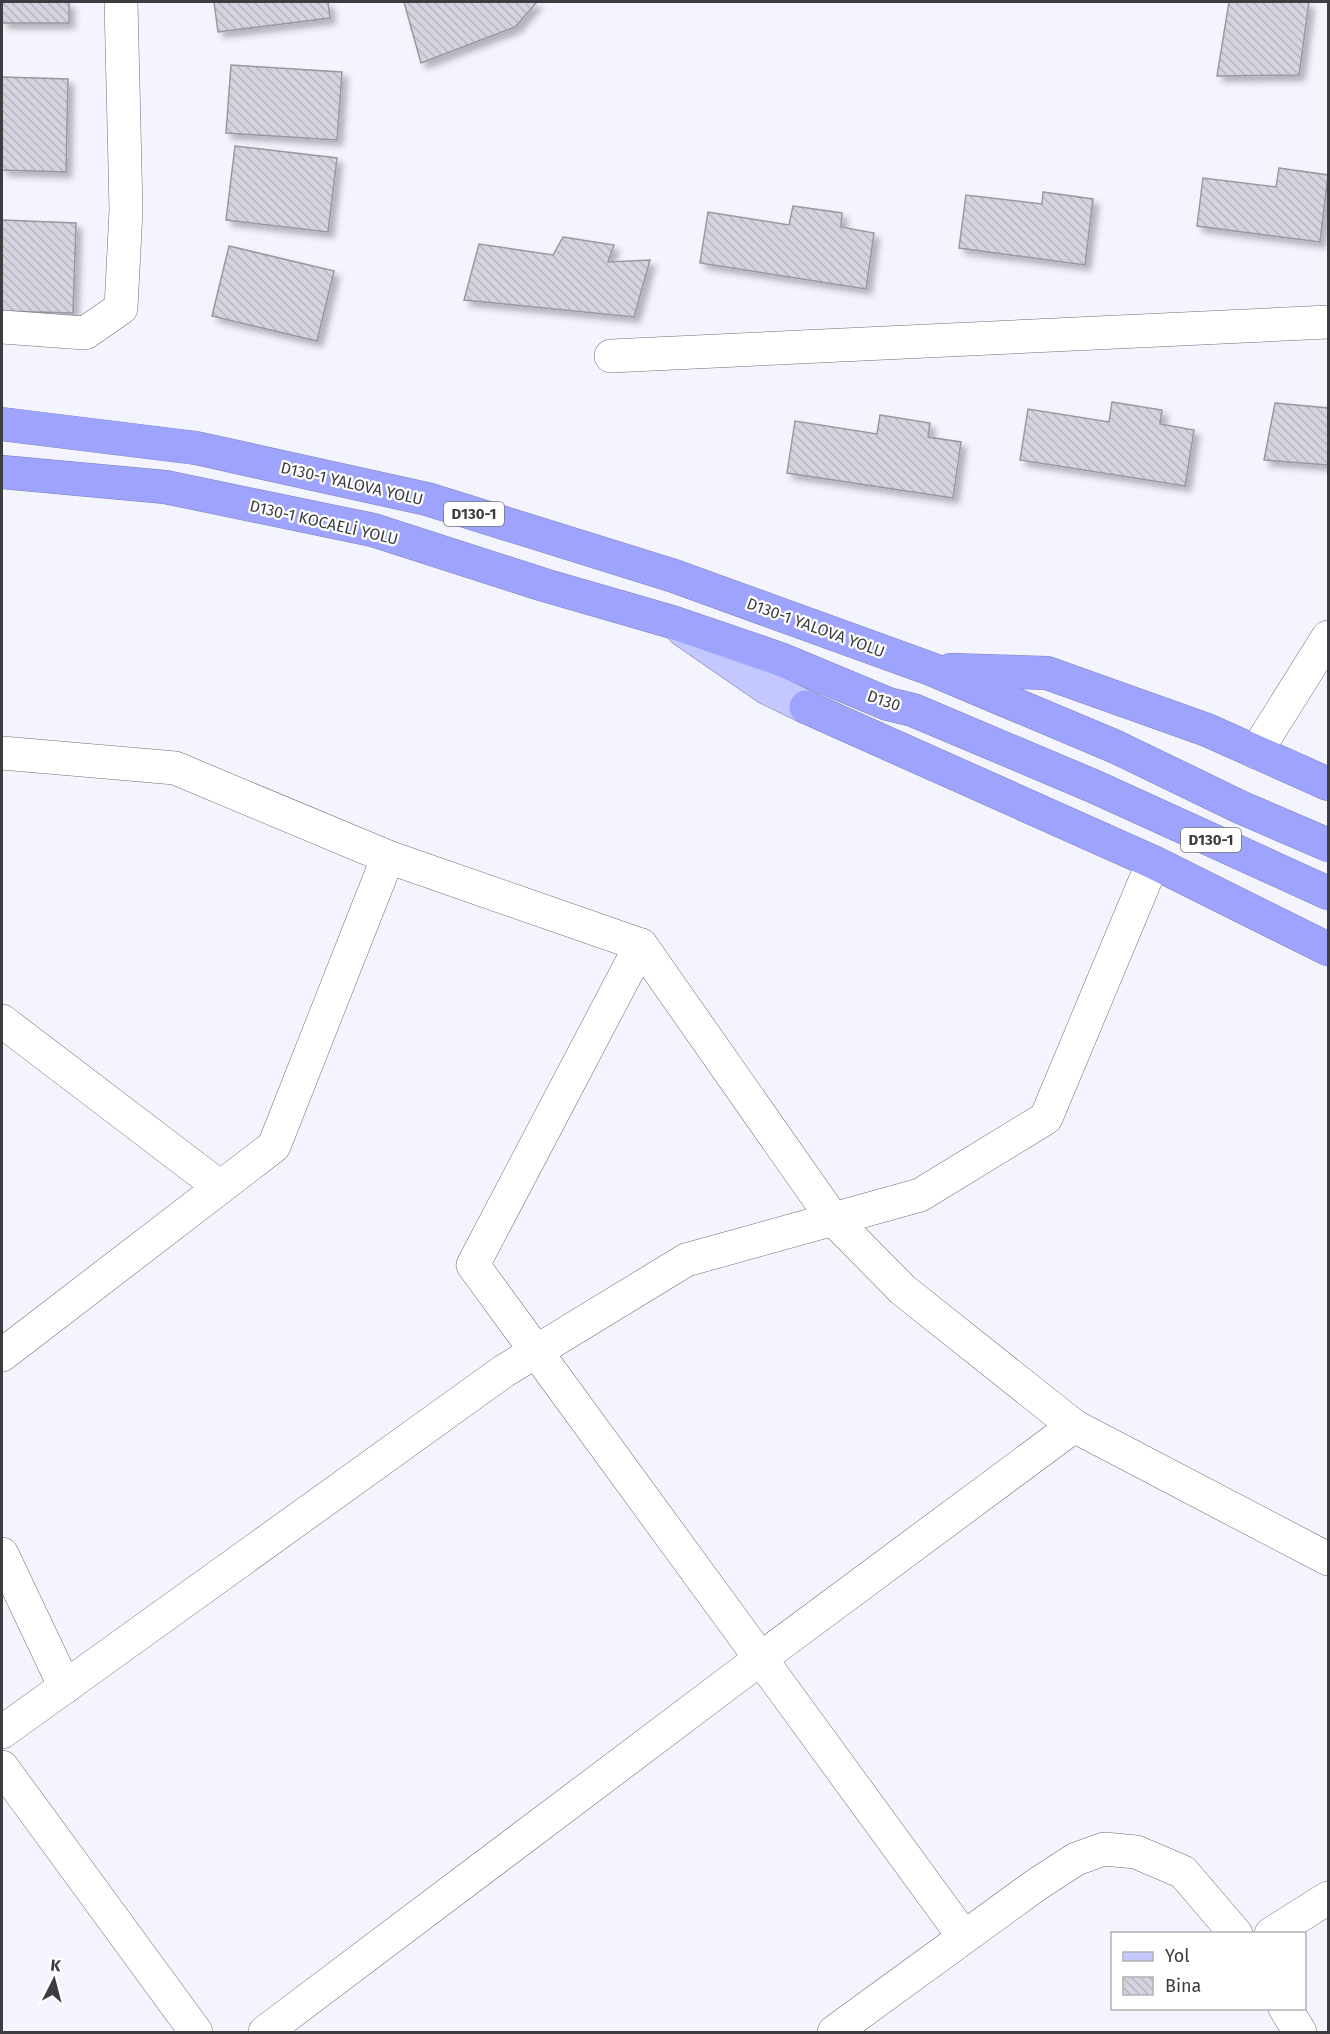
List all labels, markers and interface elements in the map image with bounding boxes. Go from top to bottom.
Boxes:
street label: D130-1 YALOVA YOLU [279,458,425,509]
street label: D130-1 KOCAELİ YOLU [248,495,400,549]
road number: D130-1 [444,502,504,526]
street label: D130-1 YALOVA YOLU [744,594,887,661]
street label: D130 [865,686,903,715]
road number: D130-1 [1181,828,1241,852]
legend [1111,1932,1306,2010]
text: Yol [1165,1945,1190,1967]
north arrow [24,1950,84,2010]
text: K [49,1956,62,1976]
text: Bina [1165,1975,1201,1997]

